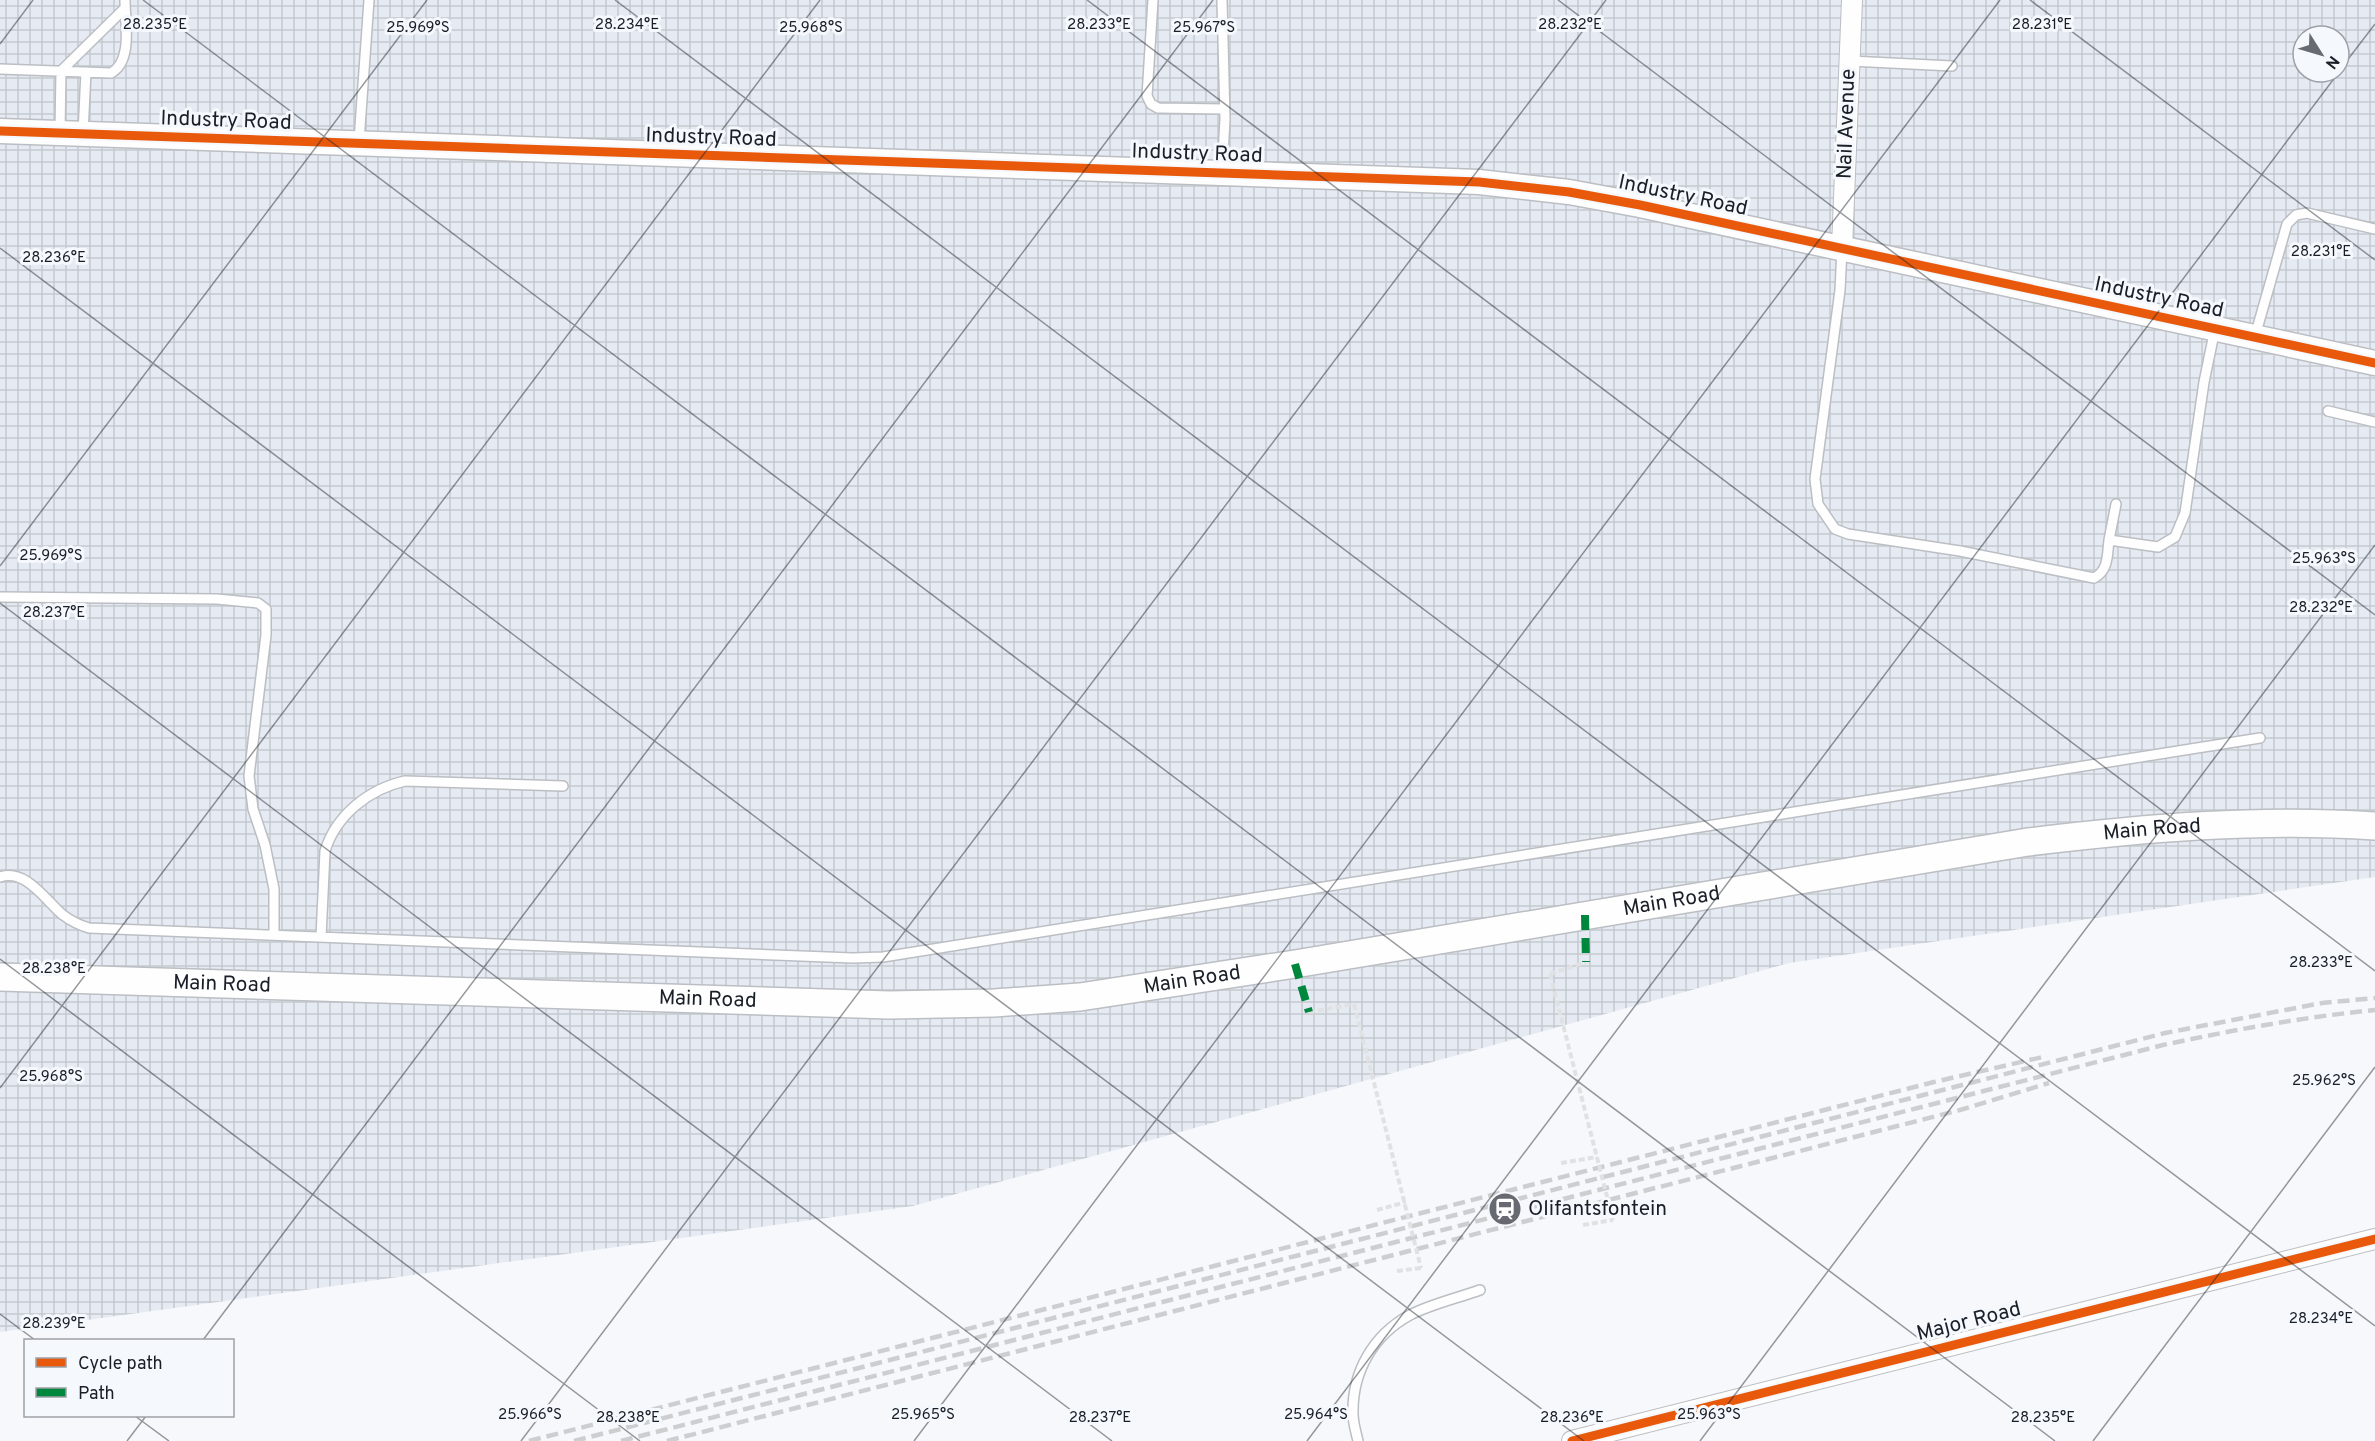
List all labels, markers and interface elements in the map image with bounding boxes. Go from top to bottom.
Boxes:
text: 28.235°E [123,16,187,35]
text: 28.234°E [595,16,659,35]
text: 28.233°E [1067,16,1131,35]
text: 28.232°E [1538,16,1602,35]
text: 28.231°E [2012,16,2072,35]
text: 25.969°S [386,19,450,38]
text: 25.968°S [779,19,843,38]
text: 25.967°S [1173,19,1235,38]
north arrow [2291,24,2351,84]
text: N [2320,51,2343,72]
street label: Nail Avenue [1832,68,1862,180]
street label: Industry Road [160,105,292,137]
street label: Industry Road [645,122,777,154]
street label: Industry Road [1131,138,1263,170]
street label: Industry Road [1616,169,1750,223]
text: 28.231°E [2291,243,2351,262]
text: 28.236°E [22,249,86,268]
street label: Industry Road [2092,271,2226,325]
text: 25.969°S [19,547,83,566]
text: 25.963°S [2292,550,2356,569]
text: 28.232°E [2289,599,2353,618]
text: 28.237°E [23,604,85,623]
street label: Main Road [2102,812,2202,847]
street label: Main Road [1621,880,1722,923]
text: 28.233°E [2289,954,2353,973]
street label: Main Road [1141,959,1243,1001]
text: 28.238°E [22,960,86,979]
street label: Main Road [172,969,271,999]
street label: Main Road [658,984,757,1014]
text: 25.968°S [19,1068,83,1087]
text: 25.962°S [2292,1072,2356,1091]
station icon: Olifantsfontein [1487,1191,1523,1227]
place label: Olifantsfontein [1528,1196,1667,1223]
street label: Major Road [1914,1296,2024,1348]
text: 28.234°E [2289,1310,2353,1329]
text: 28.239°E [22,1315,86,1334]
legend [24,1339,234,1417]
text: Cycle path [78,1353,163,1376]
text: Path [78,1383,115,1406]
text: 25.966°S [498,1406,562,1425]
text: 25.965°S [891,1406,955,1425]
text: 25.964°S [1284,1406,1348,1425]
text: 25.963°S [1677,1406,1741,1425]
text: 28.238°E [596,1409,660,1428]
text: 28.237°E [1069,1409,1131,1428]
text: 28.236°E [1540,1409,1604,1428]
text: 28.235°E [2011,1409,2075,1428]

